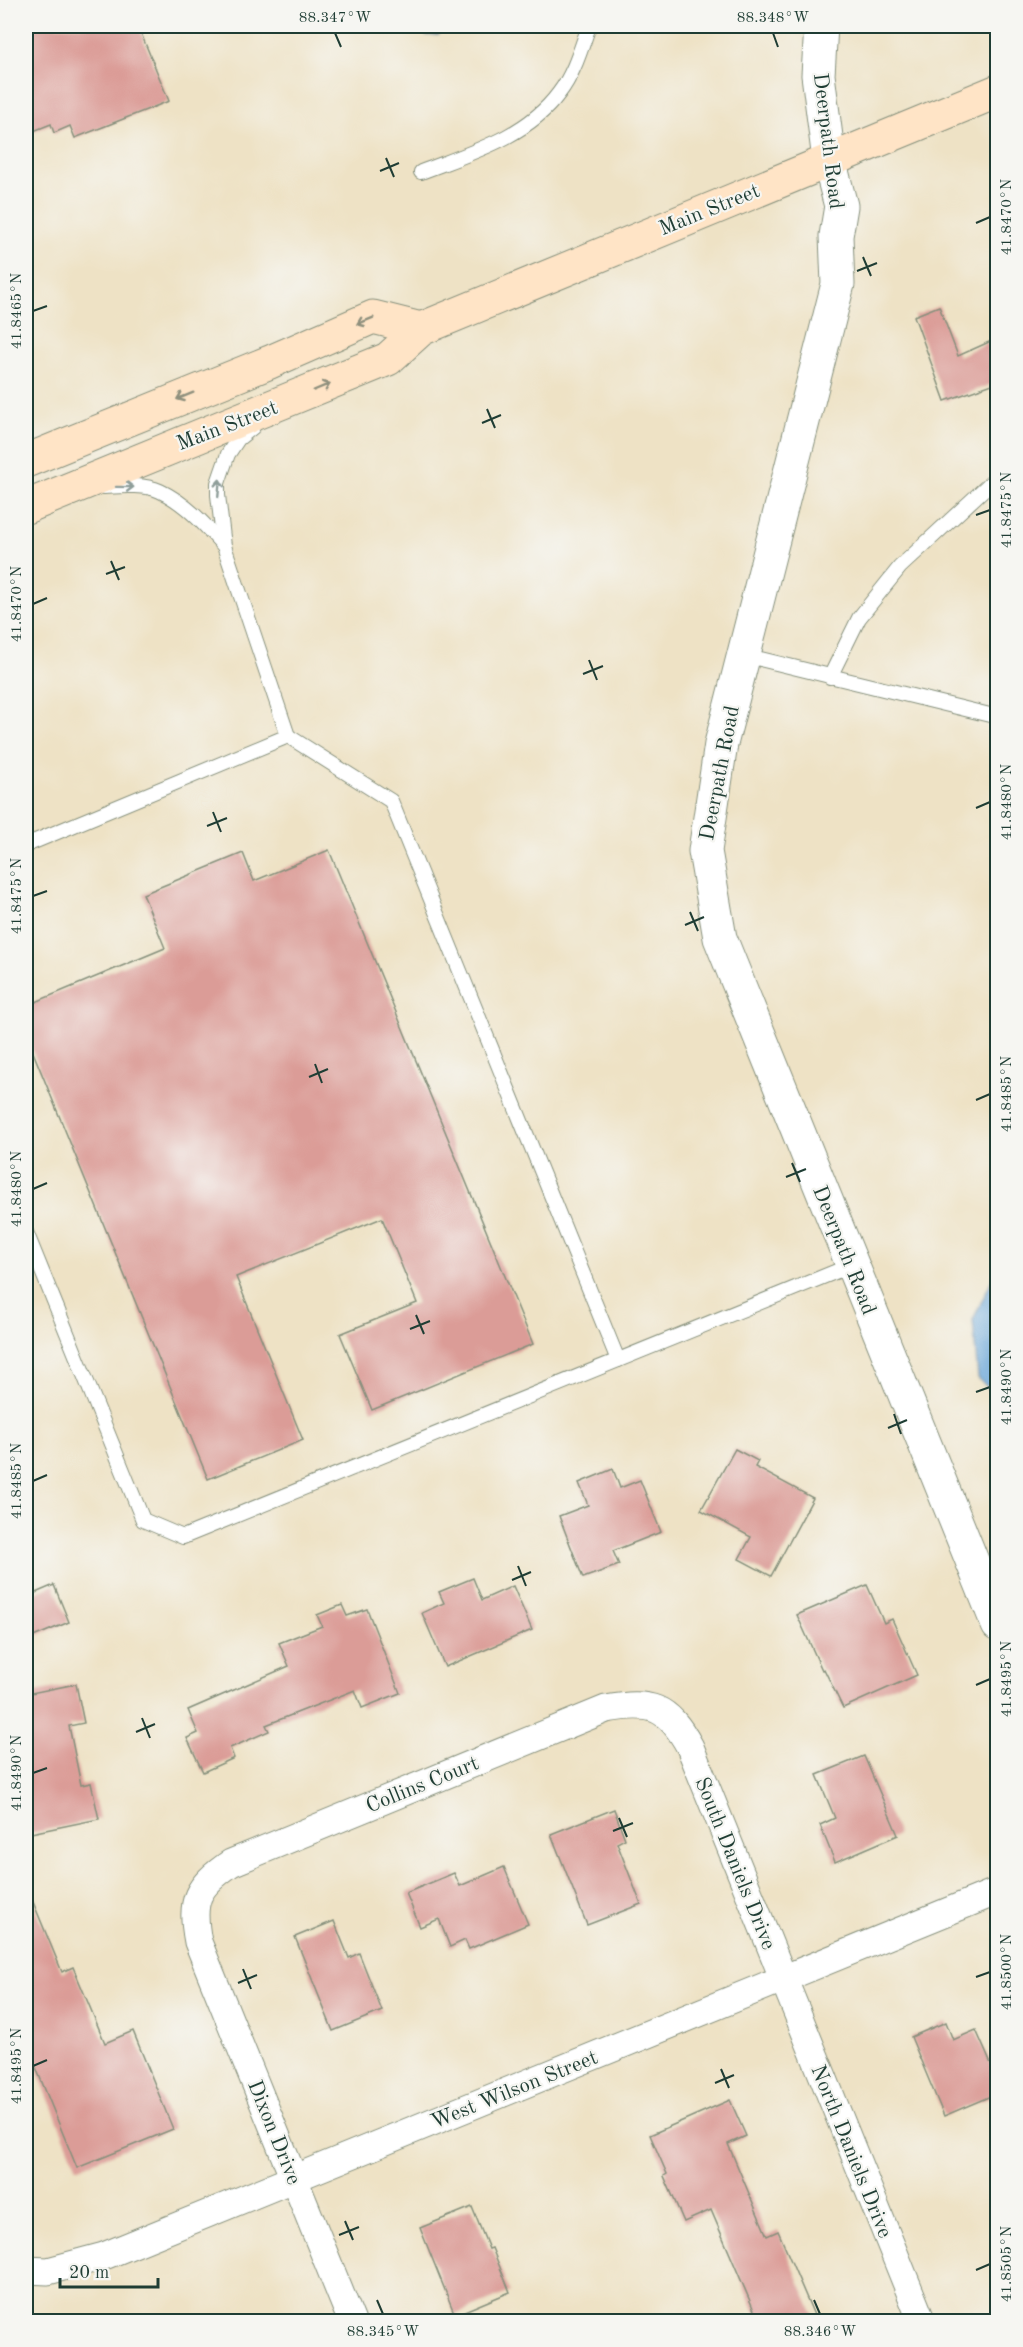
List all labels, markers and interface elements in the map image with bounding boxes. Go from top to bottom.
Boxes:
text: 88.347°W [299,11,371,26]
text: 88.348°W [737,11,809,26]
street label: Deerpath Road [809,72,846,210]
text: 41.8470°N [1000,178,1015,255]
street label: Main Street [656,181,763,240]
text: 41.8465°N [10,272,25,349]
one-way arrow [356,316,374,327]
one-way arrow [313,381,331,392]
one-way arrow [176,392,195,403]
street label: Main Street [174,398,281,455]
text: 41.8475°N [1000,471,1015,548]
one-way arrow [214,479,225,499]
one-way arrow [115,481,135,493]
text: 41.8470°N [10,565,25,642]
street label: Deerpath Road [697,704,744,843]
text: 41.8480°N [1000,763,1015,840]
text: 41.8475°N [10,857,25,934]
text: 41.8485°N [1000,1055,1015,1132]
text: 41.8480°N [10,1150,25,1227]
street label: Deerpath Road [808,1183,879,1318]
text: 41.8490°N [1000,1348,1015,1425]
text: 41.8485°N [10,1442,25,1519]
text: 41.8495°N [1000,1640,1015,1717]
text: 41.8490°N [10,1734,25,1811]
street label: Collins Court [363,1753,482,1818]
street label: South Daniels Drive [690,1774,779,1953]
text: 41.8500°N [1000,1933,1015,2010]
text: 41.8495°N [10,2027,25,2104]
street label: West Wilson Street [428,2047,601,2133]
street label: North Daniels Drive [806,2062,895,2241]
street label: Dixon Drive [243,2077,304,2188]
text: 41.8505°N [1000,2225,1015,2302]
scale bar [60,2251,158,2289]
text: 20 m [69,2264,109,2282]
text: 88.345°W [347,2325,419,2340]
text: 88.346°W [784,2325,856,2340]

